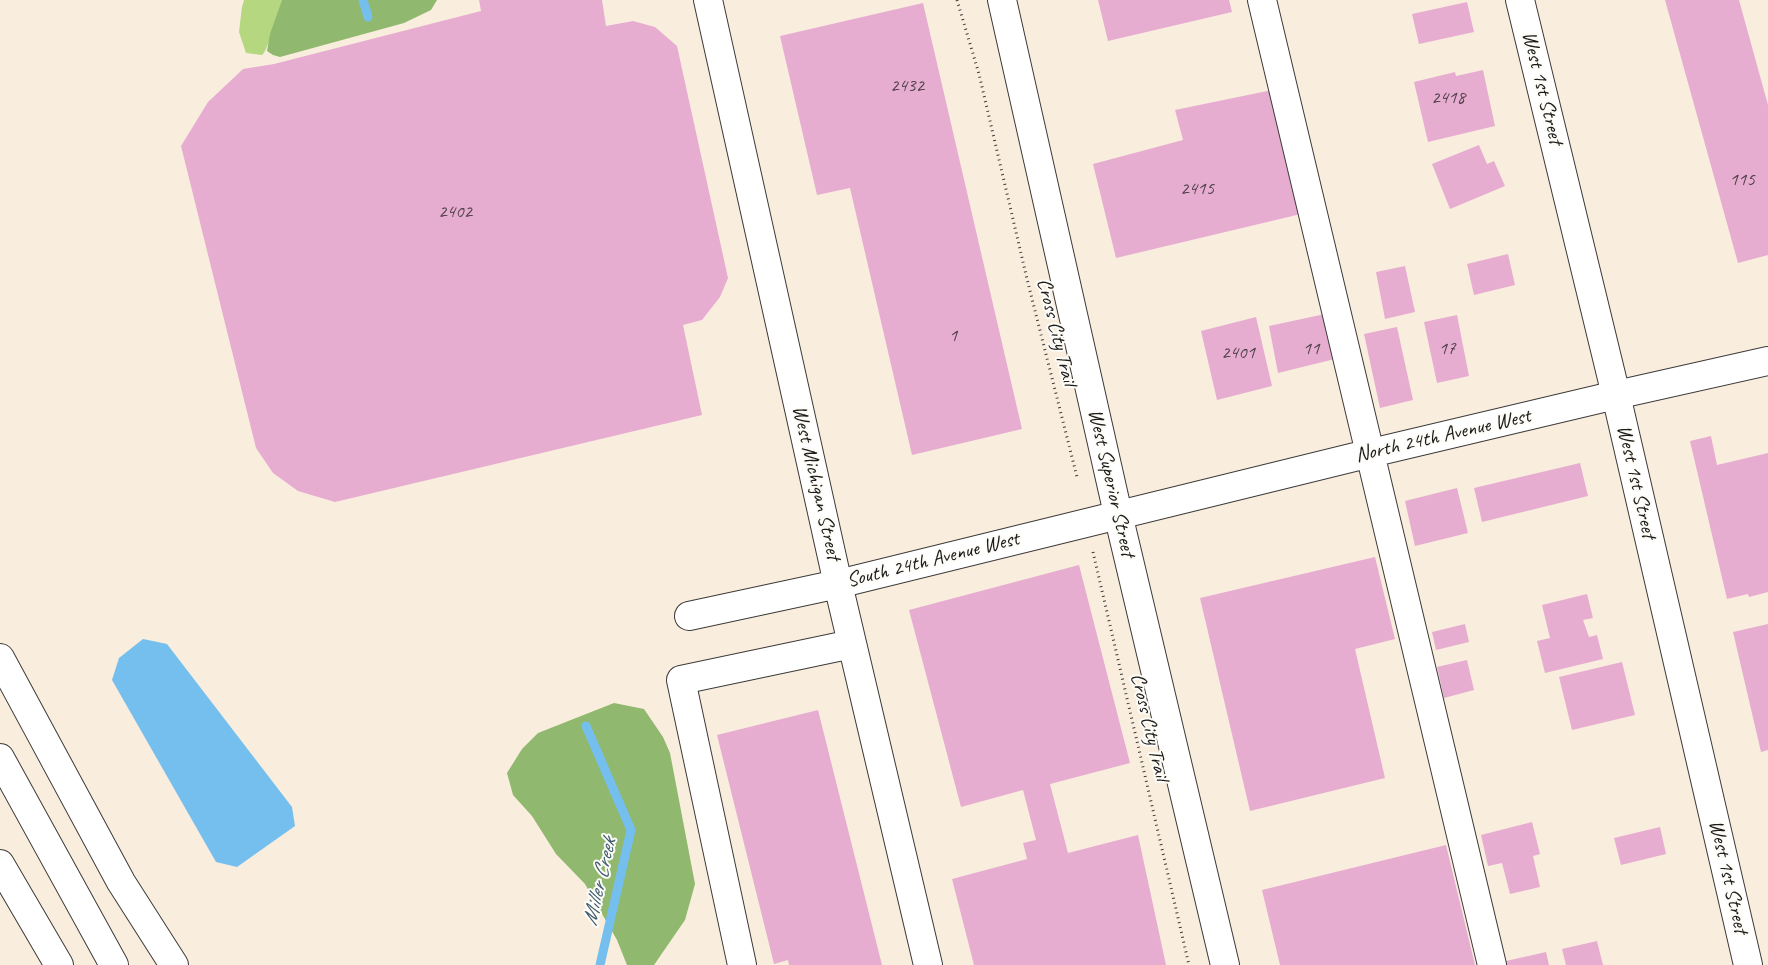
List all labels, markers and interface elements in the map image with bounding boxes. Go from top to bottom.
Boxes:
street label: West 1st Street [1516,29,1568,147]
house number: 2432 [890,75,924,97]
house number: 2418 [1431,87,1465,109]
house number: 115 [1729,169,1755,191]
house number: 2415 [1180,178,1214,200]
house number: 2402 [438,201,472,223]
street label: Cross City Trail [1031,276,1081,388]
house number: 1 [949,325,957,347]
house number: 11 [1302,338,1320,360]
house number: 17 [1438,338,1456,360]
house number: 2401 [1221,342,1255,364]
street label: West Michigan Street [786,403,846,563]
street label: North 24th Avenue West [1353,404,1533,468]
street label: West Superior Street [1082,407,1140,559]
street label: West 1st Street [1611,423,1661,541]
street label: South 24th Avenue West [844,526,1022,594]
street label: Cross City Trail [1124,671,1174,783]
street label: West 1st Street [1703,818,1753,936]
water label: Miller Creek [577,836,623,928]

